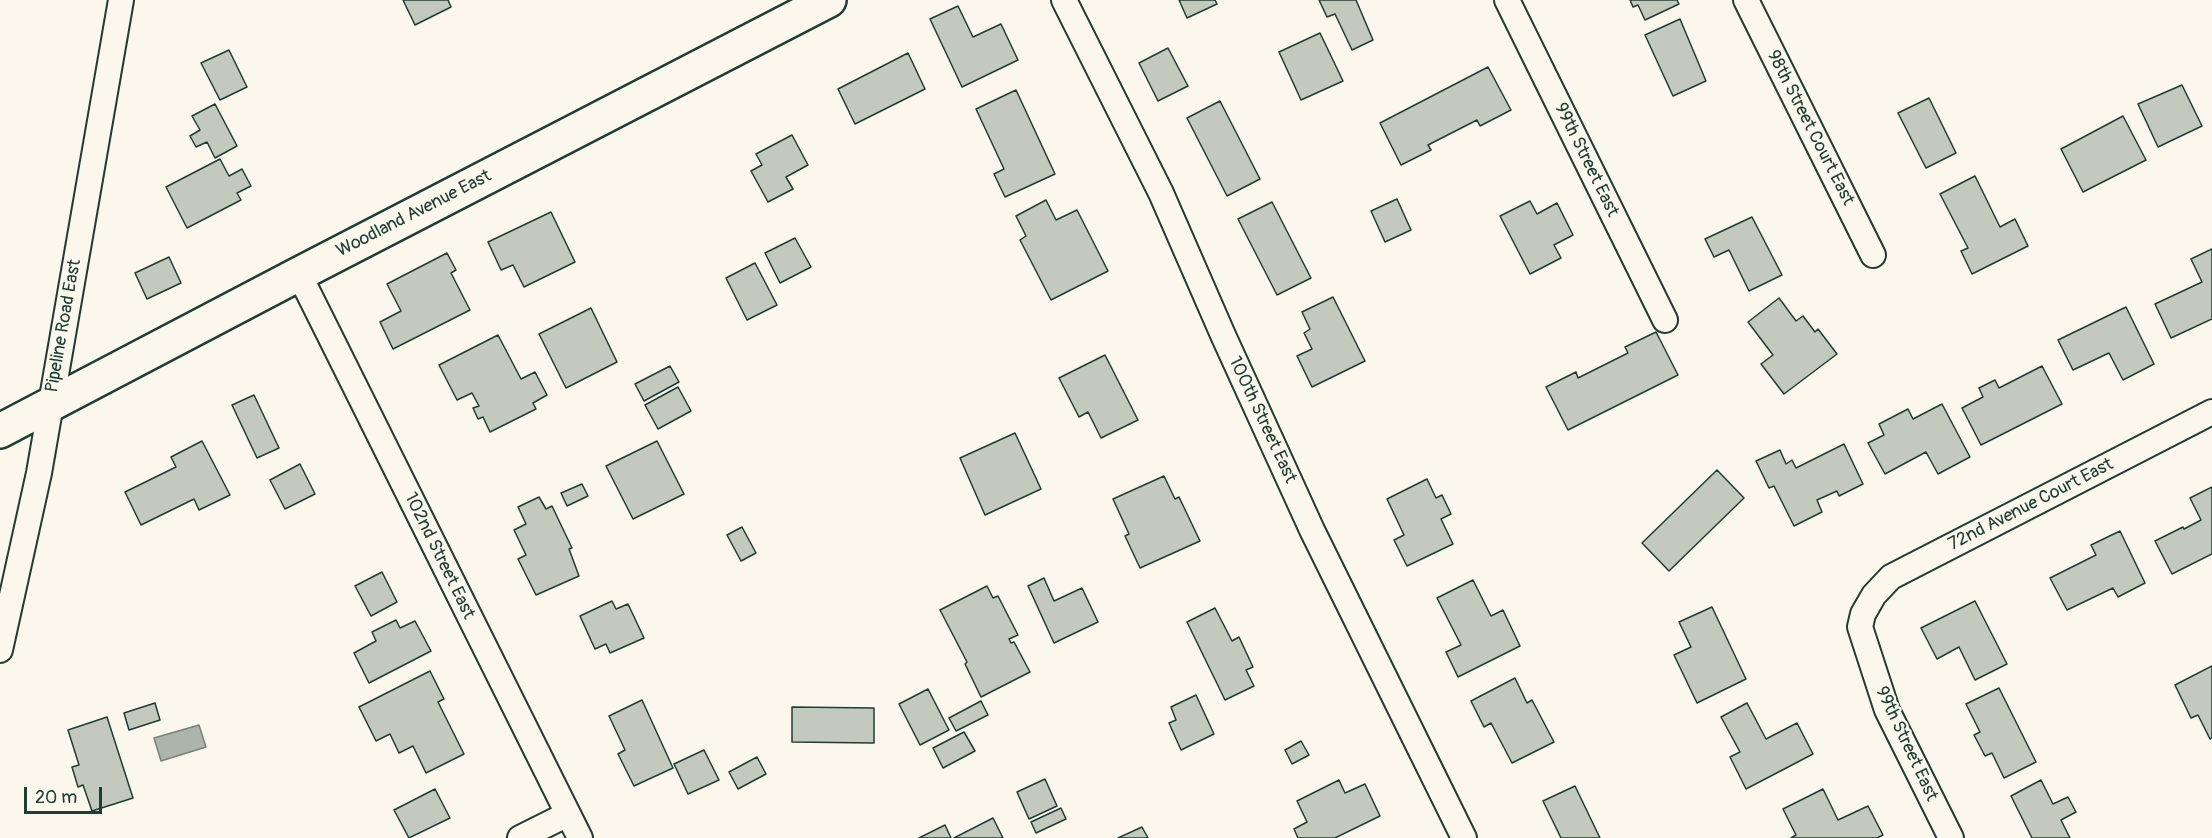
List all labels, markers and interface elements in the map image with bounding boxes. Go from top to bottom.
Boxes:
street label: 98th Street Court East [1762,47,1858,209]
street label: 99th Street East [1549,100,1623,220]
street label: Woodland Avenue East [333,166,495,262]
street label: Pipeline Road East [42,258,86,394]
street label: 100th Street East [1223,353,1301,487]
street label: 72nd Avenue Court East [1945,454,2117,556]
street label: 102nd Street East [399,489,479,623]
street label: 99th Street East [1870,683,1942,805]
scale bar [27,775,105,813]
text: 20 m [35,786,77,809]

